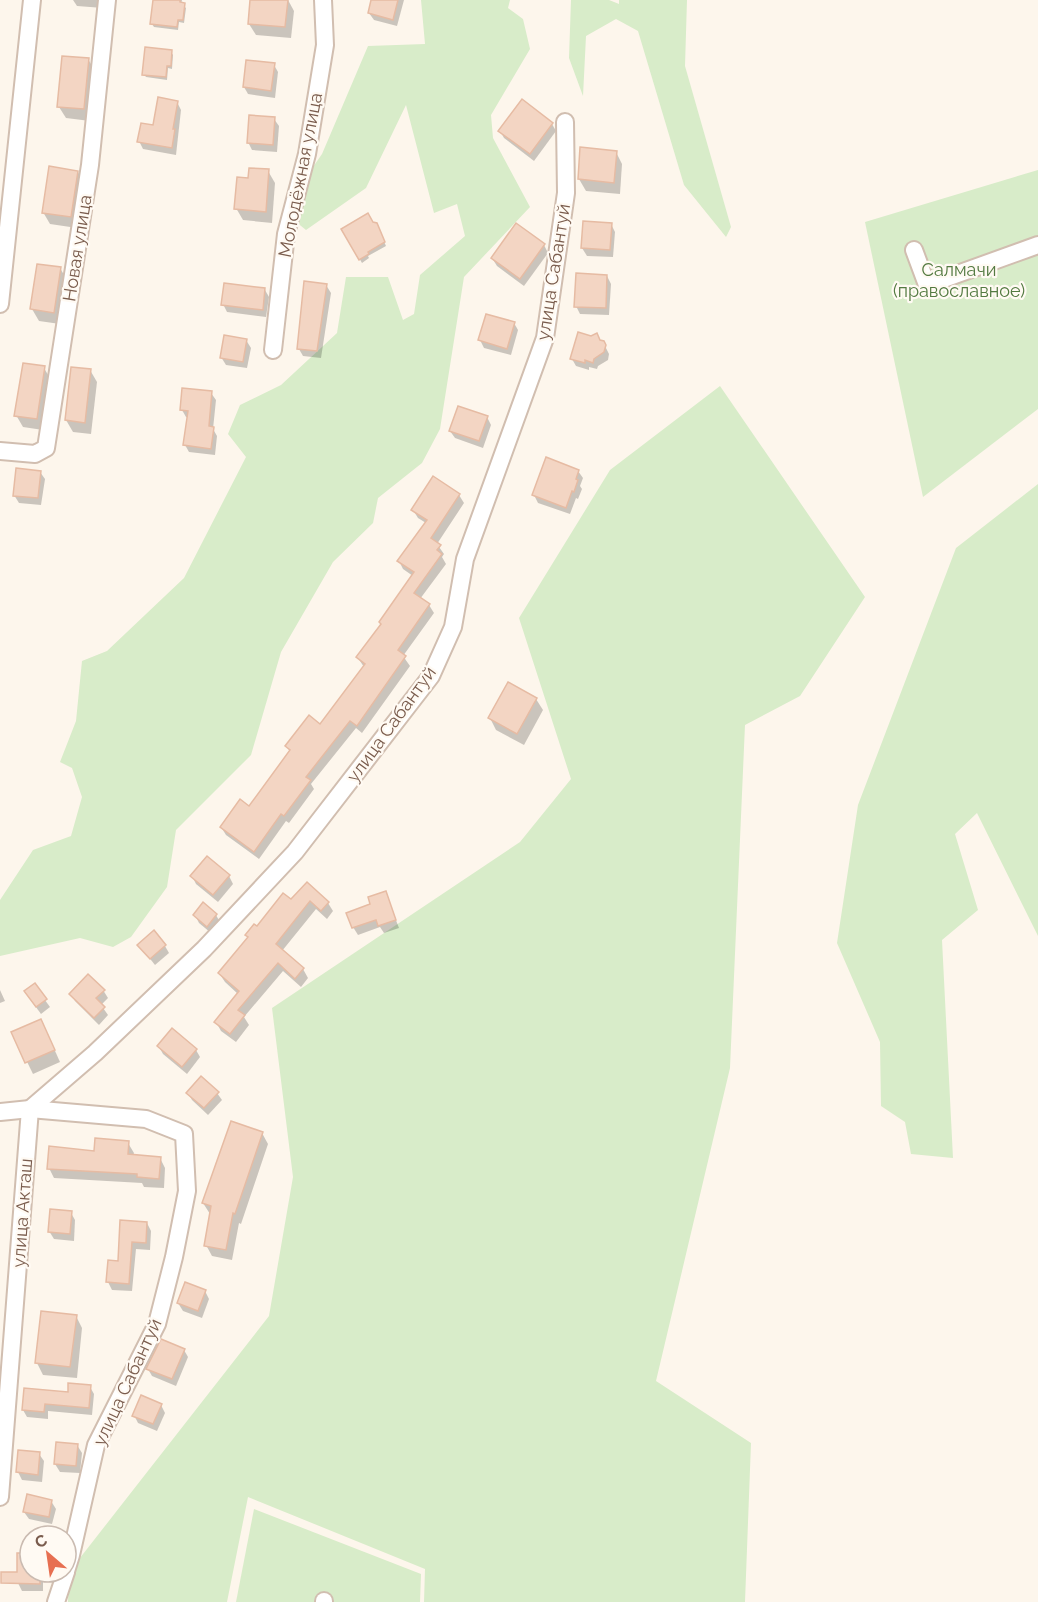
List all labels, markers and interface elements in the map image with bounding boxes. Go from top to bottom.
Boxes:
street label: Молодёжная улица [274,91,326,259]
street label: Новая улица [58,193,96,303]
street label: улица Сабантуй [532,202,574,342]
park label: Салмачи (православное) [893,259,1025,301]
street label: улица Сабантуй [342,662,440,786]
street label: улица Акташ [8,1158,36,1268]
street label: улица Сабантуй [88,1315,166,1449]
north arrow [18,1524,78,1584]
text: С [32,1530,50,1552]

